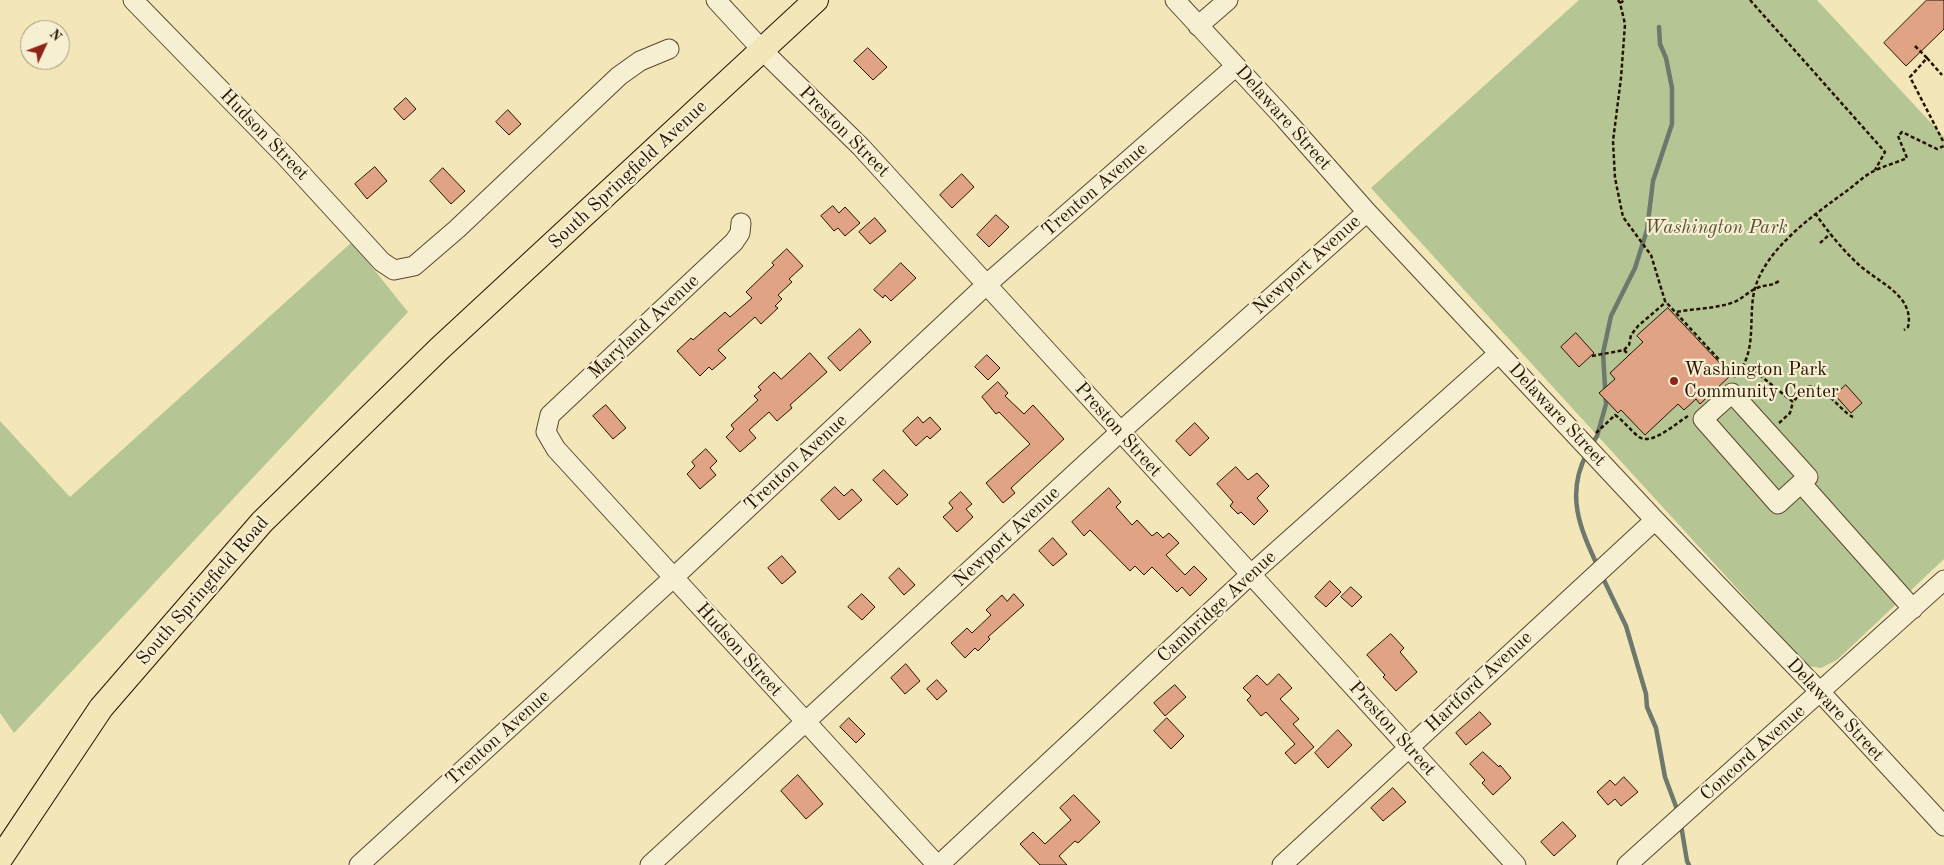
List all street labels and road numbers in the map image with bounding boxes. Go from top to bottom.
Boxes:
street label: Delaware Street [1230,61,1336,175]
street label: Preston Street [794,82,894,182]
street label: Hudson Street [215,84,313,186]
street label: South Springfield Avenue [544,96,712,254]
street label: Trenton Avenue [1038,138,1152,242]
street label: Newport Avenue [1248,211,1366,319]
street label: Maryland Avenue [584,270,704,384]
street label: Delaware Street [1503,358,1611,472]
street label: Preston Street [1069,378,1167,482]
street label: Trenton Avenue [740,410,852,516]
street label: Newport Avenue [949,482,1065,592]
street label: South Springfield Road [132,512,274,670]
street label: Cambridge Avenue [1153,546,1281,668]
street label: Hudson Street [691,598,787,702]
street label: Hartford Avenue [1421,627,1537,737]
street label: Delaware Street [1781,653,1889,767]
street label: Preston Street [1343,677,1441,781]
street label: Trenton Avenue [441,685,555,791]
street label: Concord Avenue [1696,700,1810,806]

